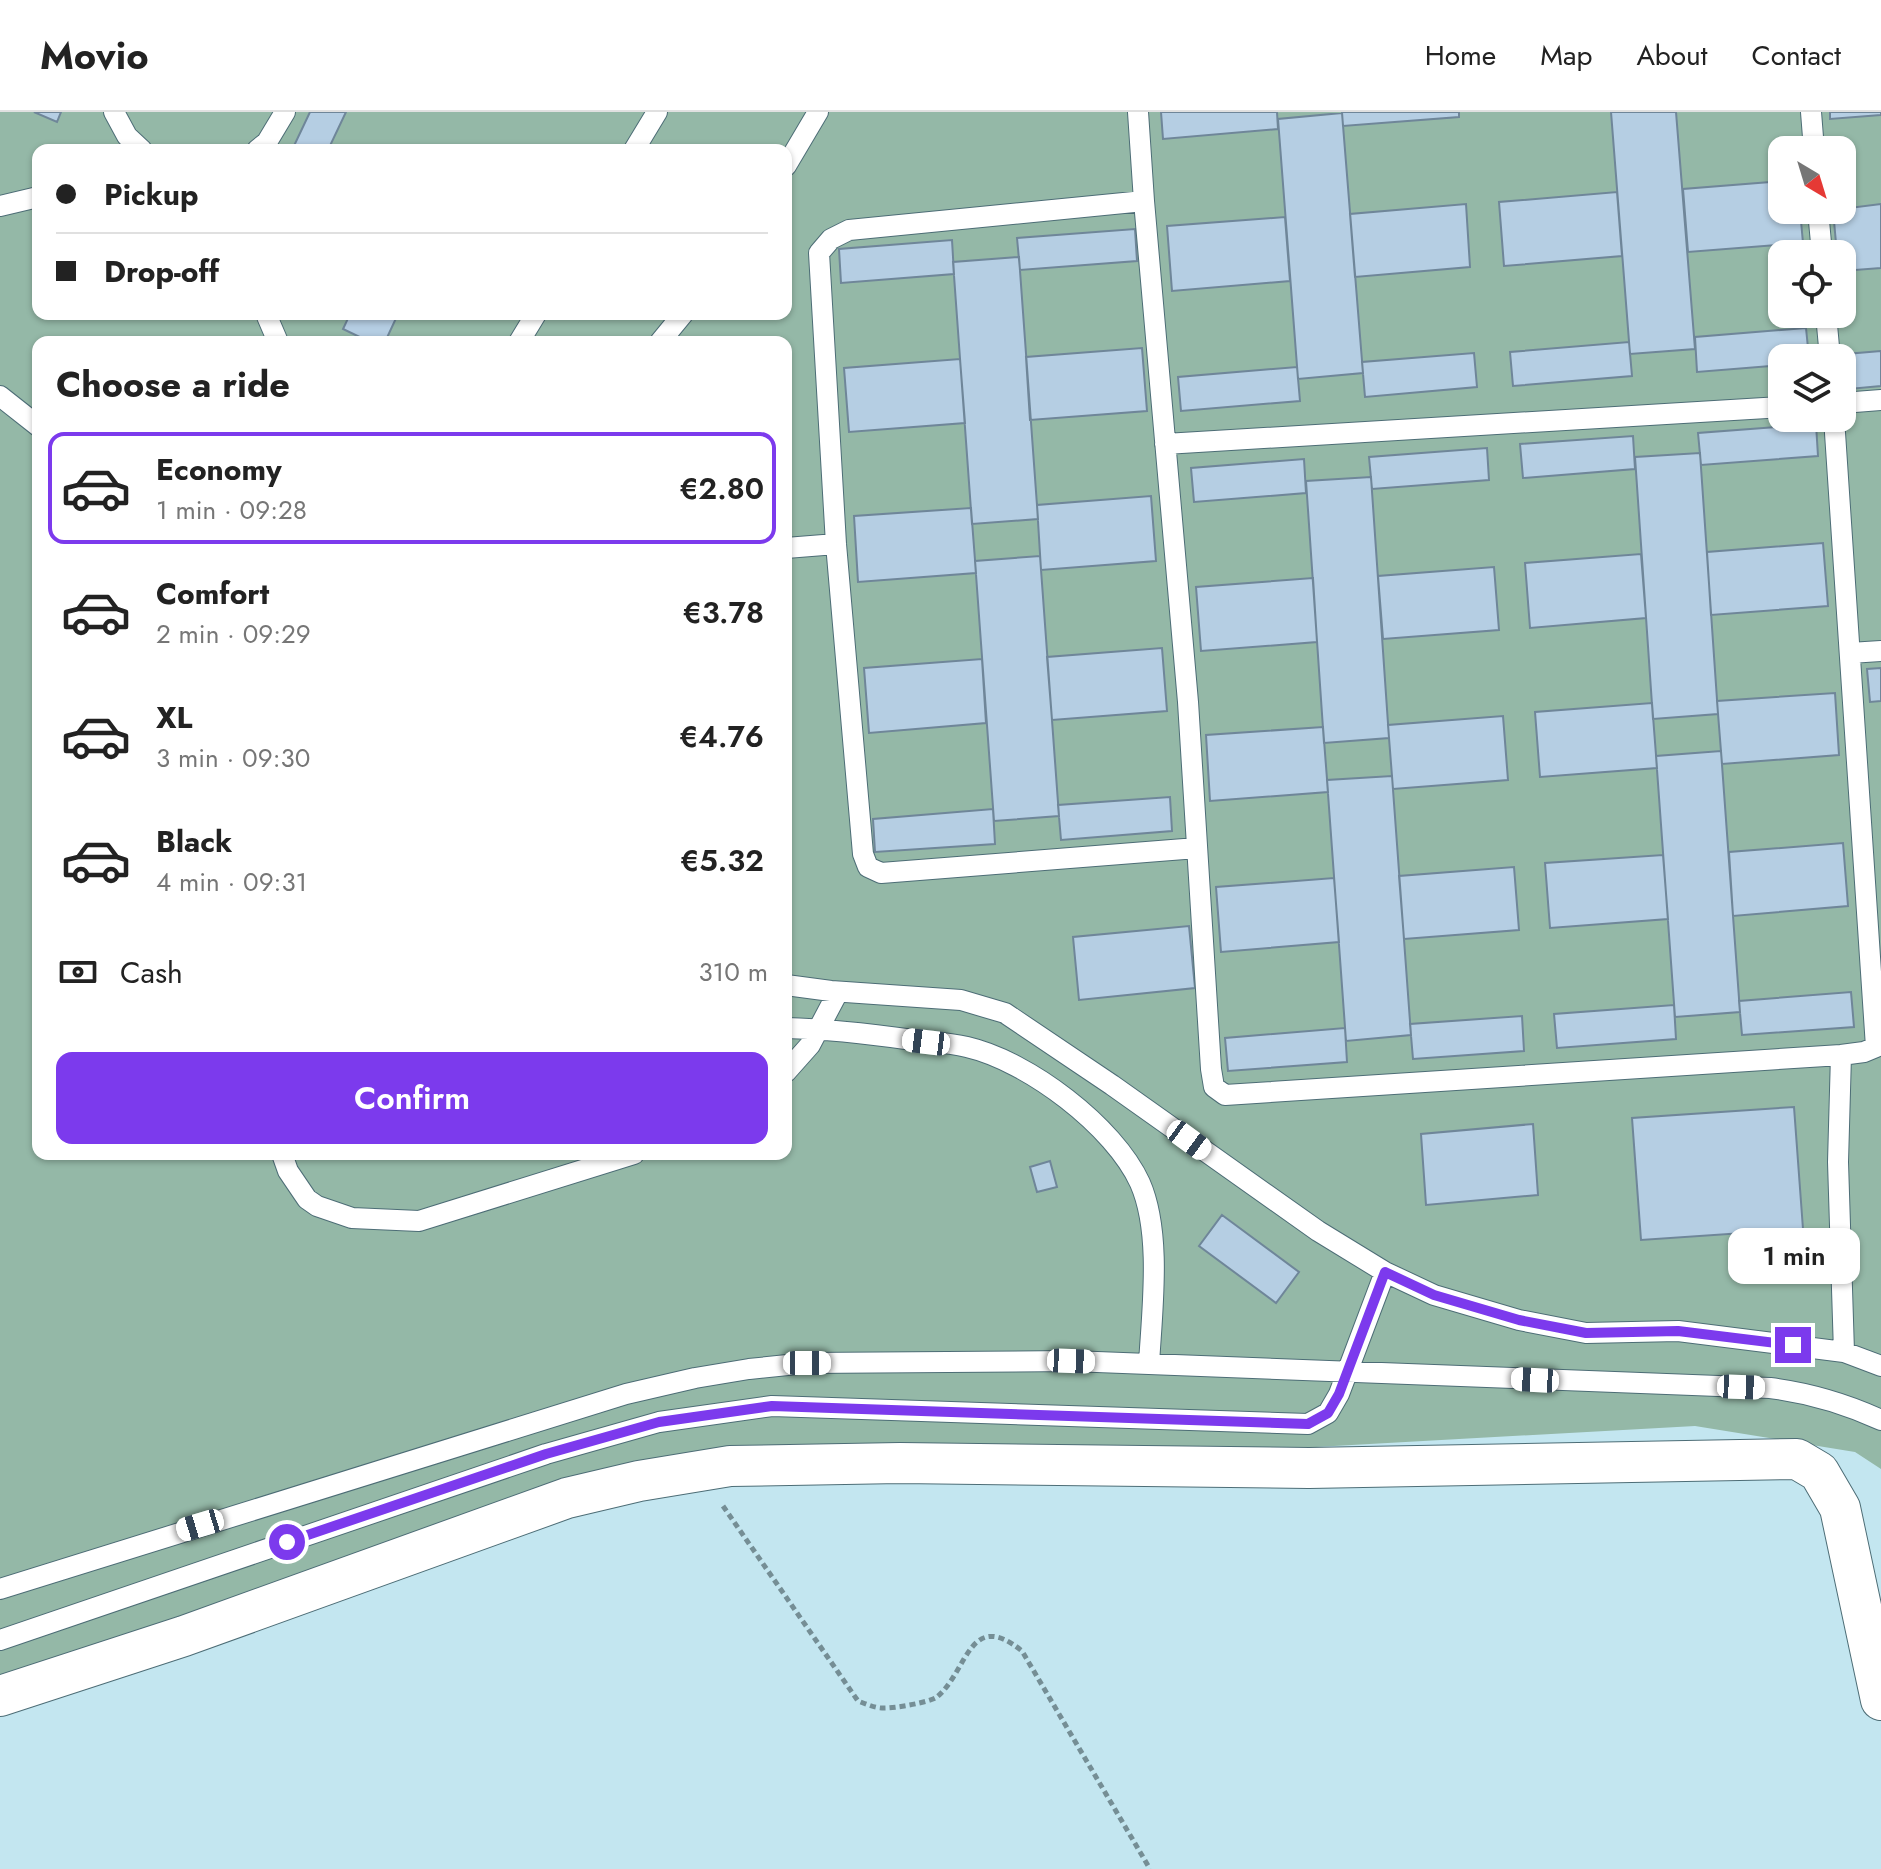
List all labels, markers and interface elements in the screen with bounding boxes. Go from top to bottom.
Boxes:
text: Movio [40,28,149,83]
text: Home [1425,35,1496,76]
text: Map [1540,35,1592,76]
text: About [1636,35,1708,76]
text: Contact [1752,35,1841,76]
north arrow [1768,136,1856,224]
map controls [1768,136,1856,432]
text: Pickup [104,173,199,216]
button: locate [1768,240,1856,328]
text: Drop-off [104,250,219,293]
button: layers [1768,344,1856,432]
text: Choose a ride [56,358,290,410]
text: Economy [156,448,282,491]
icon: car [60,452,132,524]
text: €2.80 [679,467,764,510]
text: 1 min · 09:28 [156,491,307,529]
text: Comfort [156,572,269,615]
icon: car [60,576,132,648]
text: €3.78 [683,591,764,634]
text: 2 min · 09:29 [156,615,311,653]
text: XL [156,696,192,739]
icon: car [60,700,132,772]
text: €4.76 [679,715,764,758]
text: 3 min · 09:30 [156,739,310,777]
text: Black [156,820,232,863]
icon: car [60,824,132,896]
text: €5.32 [680,839,764,882]
text: 4 min · 09:31 [156,863,307,901]
icon: cash [56,950,100,994]
text: Cash [120,951,183,994]
text: 310 m [698,953,768,991]
car [901,1027,951,1057]
button: Confirm [56,1052,768,1144]
car [1163,1116,1215,1164]
callout: 1 min [1727,1229,1859,1285]
text: 1 min [1762,1237,1826,1275]
route end [1775,1327,1811,1363]
car [1047,1348,1095,1374]
car [783,1351,831,1375]
car [1510,1367,1560,1393]
car [1717,1374,1765,1400]
car [174,1507,226,1543]
route start [269,1524,305,1560]

